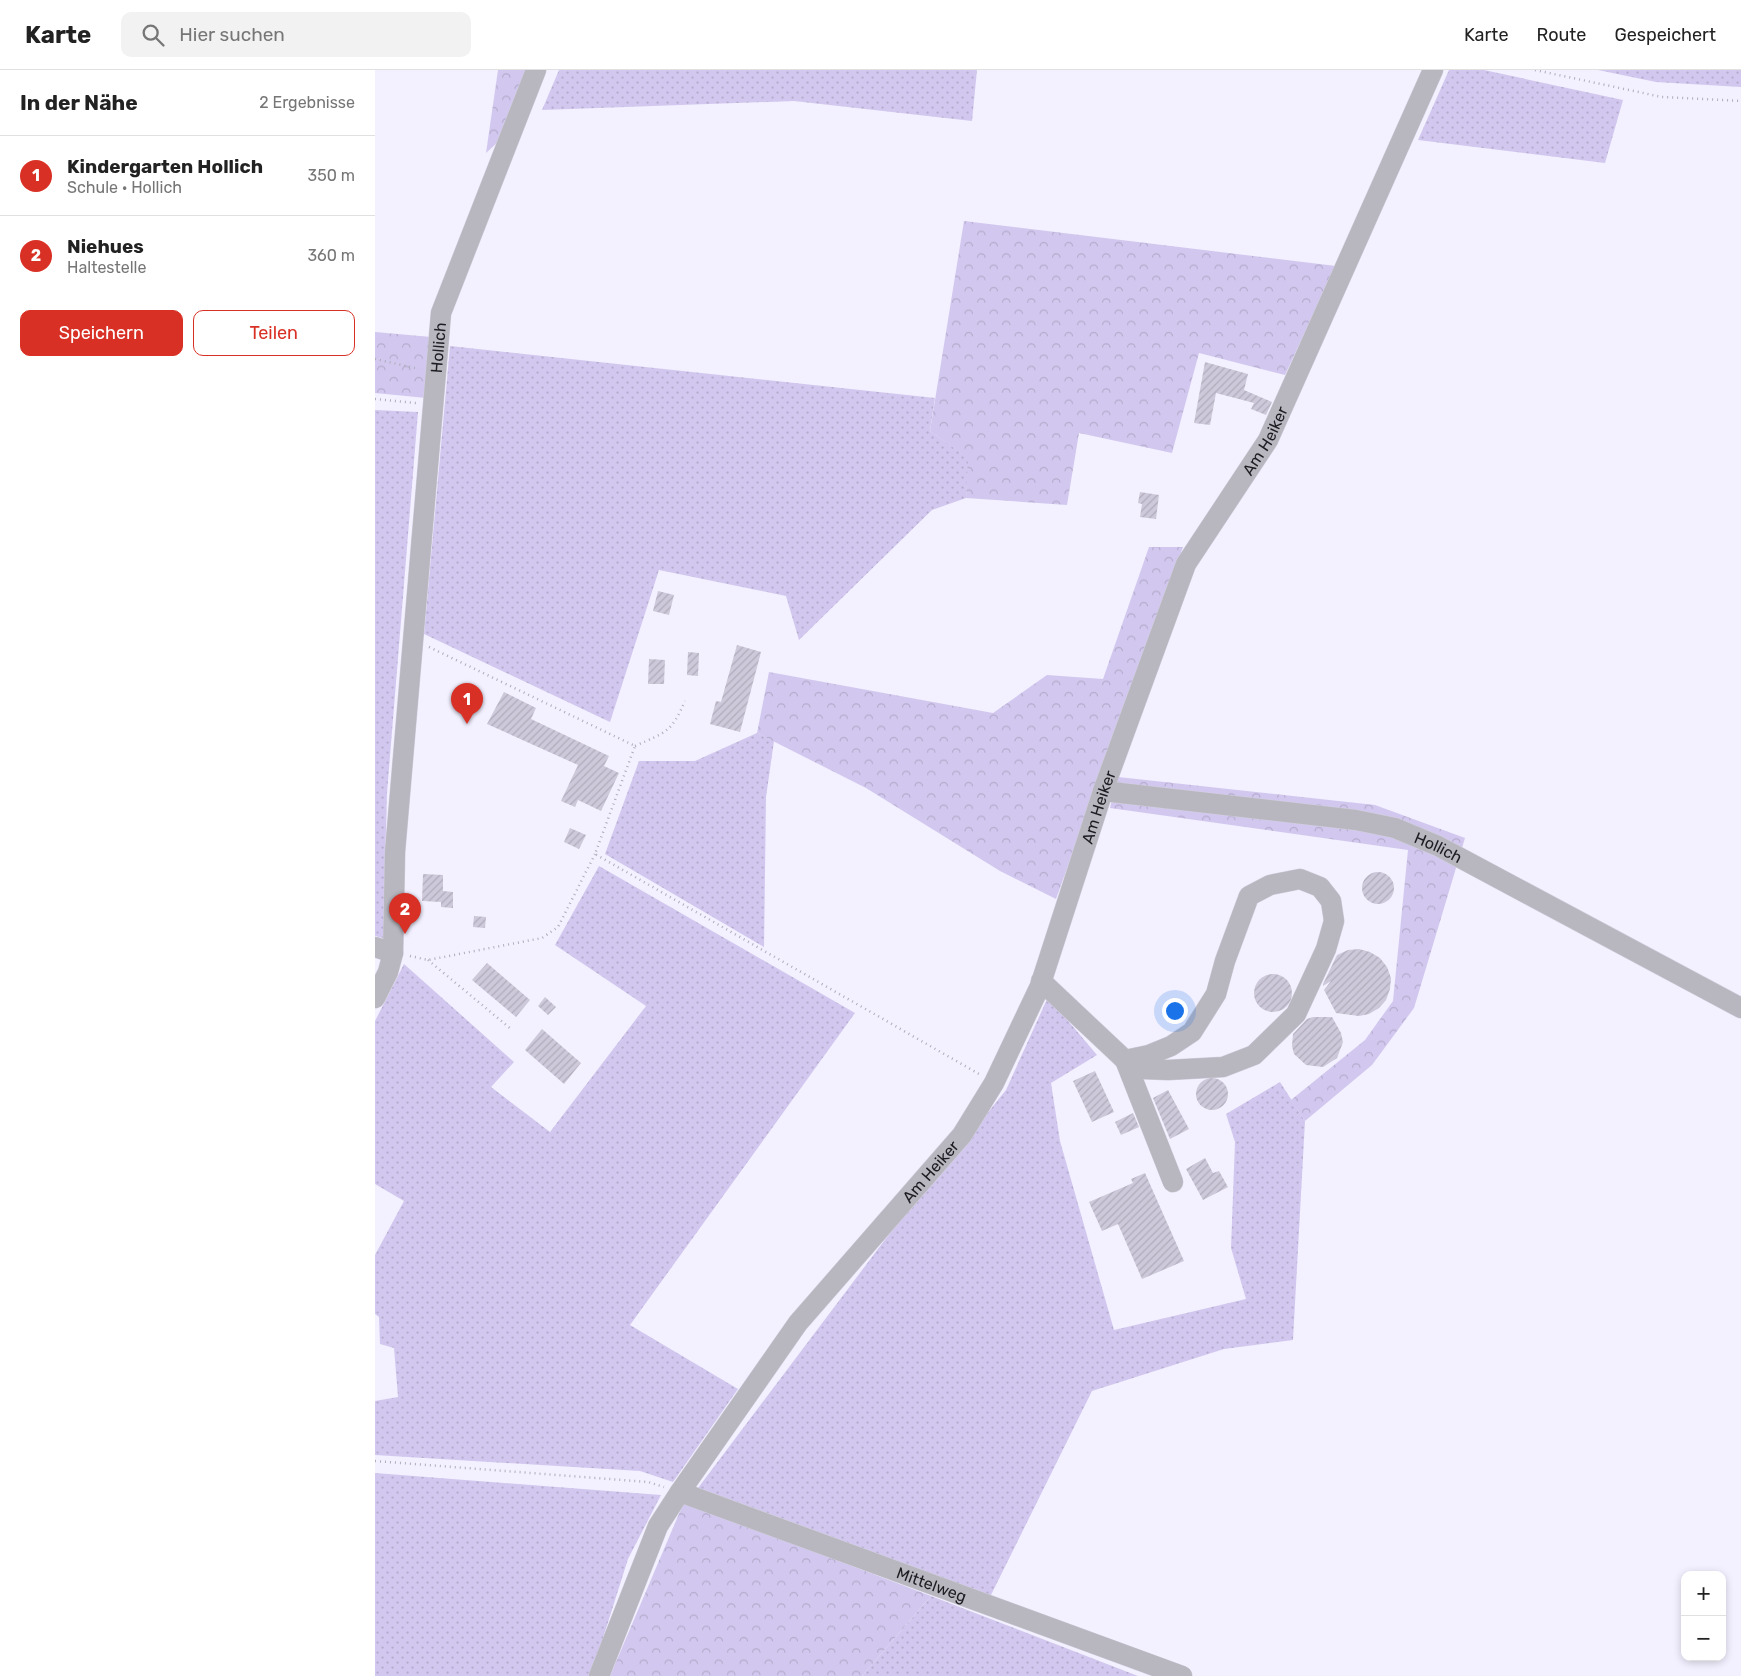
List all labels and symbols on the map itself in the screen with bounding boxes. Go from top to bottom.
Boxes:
street label: Hollich [426,321,450,374]
street label: Am Heiker [1238,403,1291,479]
pin: 1 [451,683,483,724]
street label: Am Heiker [1077,768,1119,846]
street label: Hollich [1412,828,1466,867]
pin: 2 [389,893,421,934]
your location [1162,998,1188,1024]
street label: Am Heiker [898,1136,962,1206]
street label: Mittelweg [894,1563,969,1606]

